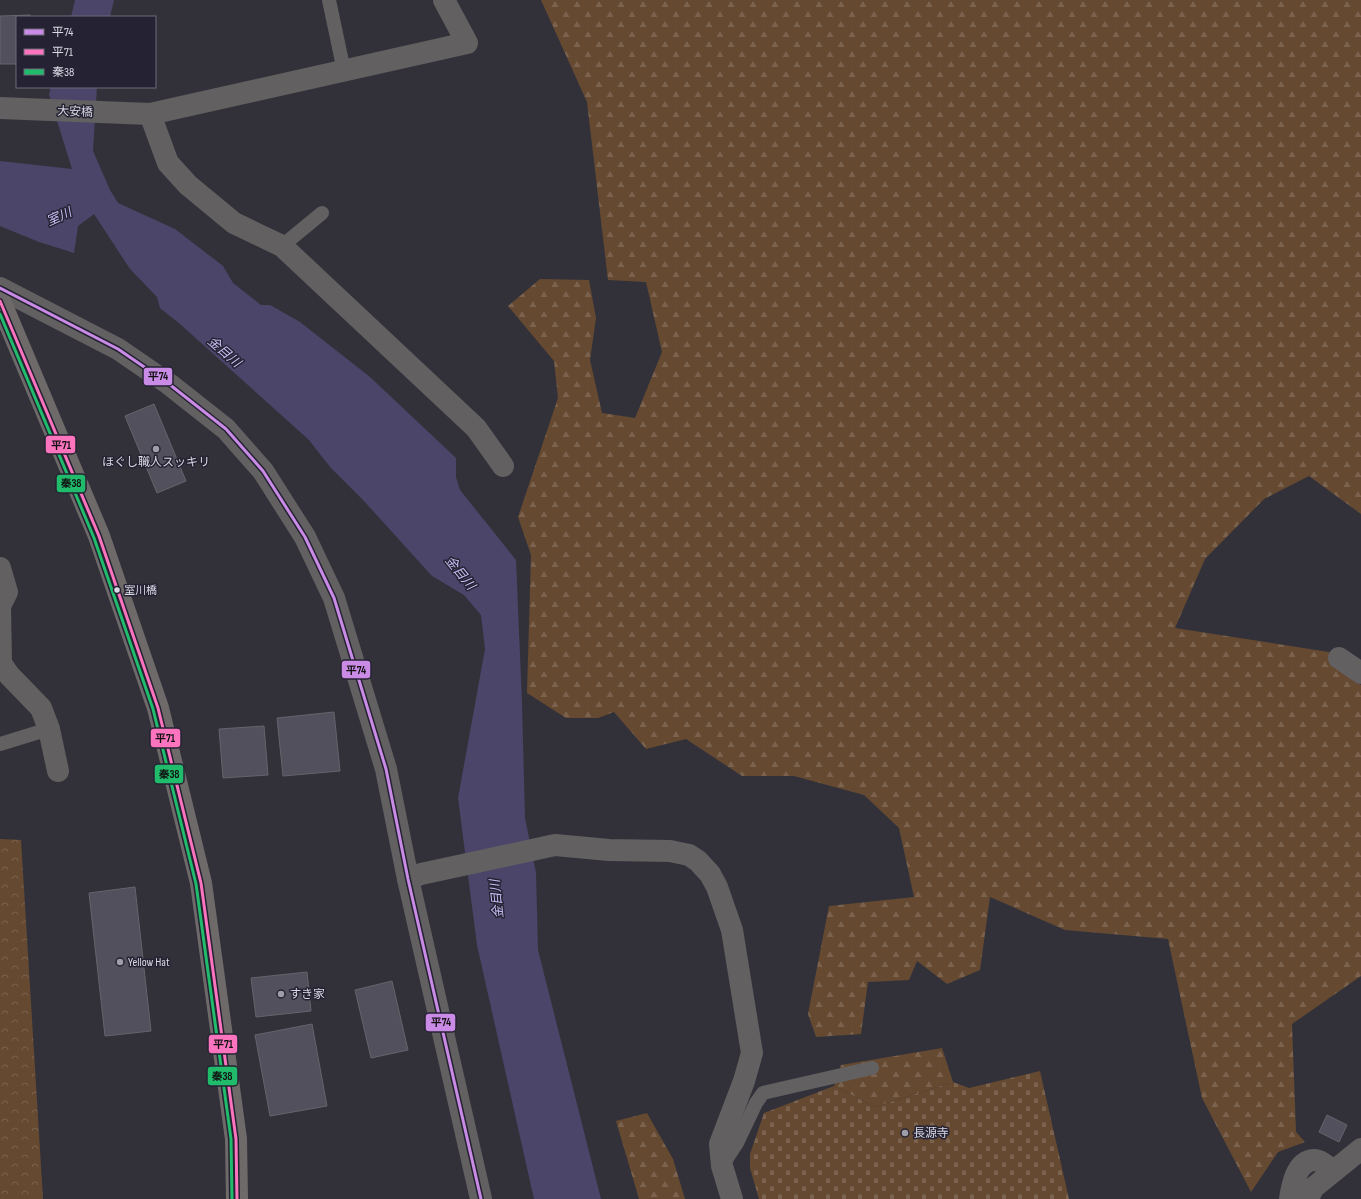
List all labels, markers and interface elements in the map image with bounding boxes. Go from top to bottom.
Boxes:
legend [16,16,156,88]
text: 平74 [52,25,73,40]
text: 平71 [52,45,74,60]
text: 秦38 [52,65,74,80]
street label: 大安橋 [57,104,93,120]
water label: 室川 [44,203,76,230]
water label: 金目川 [204,333,245,372]
line badge: 平74 [143,367,173,386]
text: 平74 [148,370,168,383]
line badge: 平71 [45,435,76,454]
text: 平71 [51,439,72,452]
marker: ほぐし職人スッキリ [151,444,161,454]
place label: ほぐし職人スッキリ [102,455,210,470]
line badge: 秦38 [56,474,86,493]
text: 秦38 [60,477,82,490]
water label: 金目川 [442,553,480,595]
place label: 室川橋 [124,584,157,597]
marker: 室川橋 [112,585,122,595]
line badge: 平74 [341,660,371,679]
text: 平74 [346,664,366,677]
line badge: 平71 [150,728,181,748]
text: 平71 [155,732,176,745]
line badge: 秦38 [154,764,184,784]
text: 秦38 [158,768,180,781]
water label: 金目川 [487,877,507,919]
place label: Yellow Hat [128,955,170,970]
marker: Yellow Hat [115,957,125,967]
place label: すき家 [289,987,325,1002]
marker: すき家 [276,989,286,999]
line badge: 平74 [425,1013,456,1032]
text: 平74 [431,1016,451,1029]
line badge: 平71 [208,1034,238,1054]
text: 平71 [213,1038,234,1051]
line badge: 秦38 [207,1066,238,1086]
text: 秦38 [211,1070,233,1083]
place label: 長源寺 [913,1126,949,1141]
marker: 長源寺 [900,1128,910,1138]

